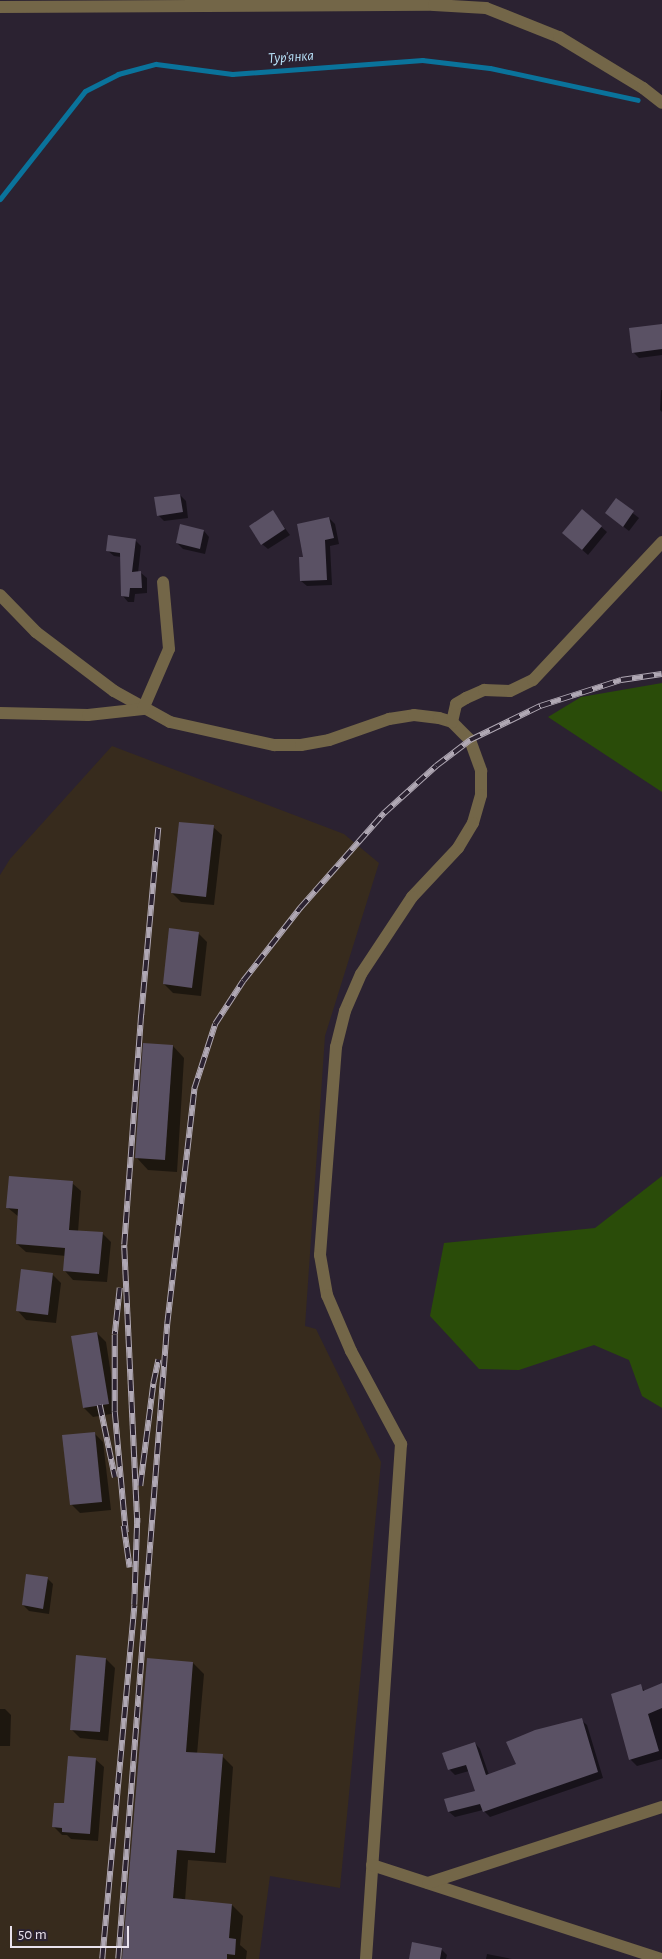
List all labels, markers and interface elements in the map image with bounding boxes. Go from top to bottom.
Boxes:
water label: Тур'янка [267,46,315,68]
scale bar [12,1916,131,1948]
text: 50 m [18,1927,47,1942]

